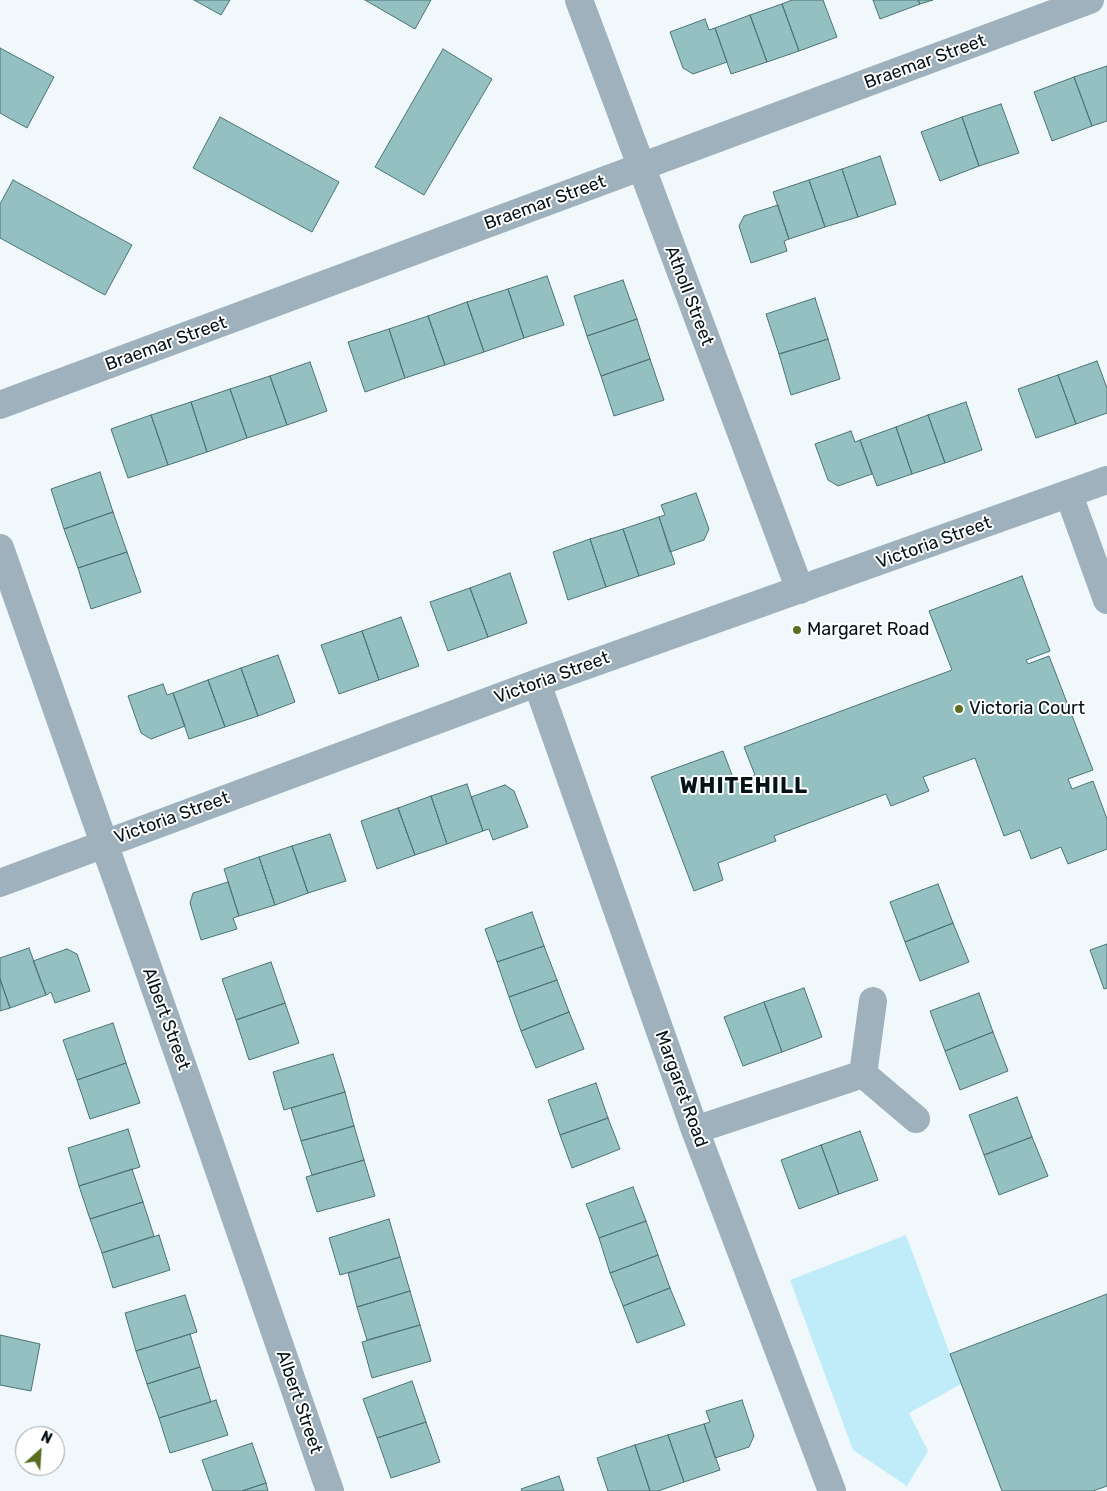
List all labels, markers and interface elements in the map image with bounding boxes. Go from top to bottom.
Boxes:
street label: Braemar Street [861,30,989,94]
street label: Braemar Street [481,171,609,235]
street label: Atholl Street [660,243,718,349]
street label: Braemar Street [102,312,230,376]
street label: Victoria Street [873,512,995,574]
place label: Margaret Road [807,619,929,641]
marker: Margaret Road [791,624,803,636]
street label: Victoria Street [491,647,613,709]
place label: Victoria Court [969,698,1085,720]
marker: Victoria Court [953,703,965,715]
district label: WHITEHILL [679,774,809,800]
street label: Victoria Street [111,787,233,849]
street label: Albert Street [137,965,195,1073]
street label: Margaret Road [650,1028,712,1150]
street label: Albert Street [271,1348,327,1456]
north arrow [15,1426,65,1476]
text: N [38,1428,55,1448]

